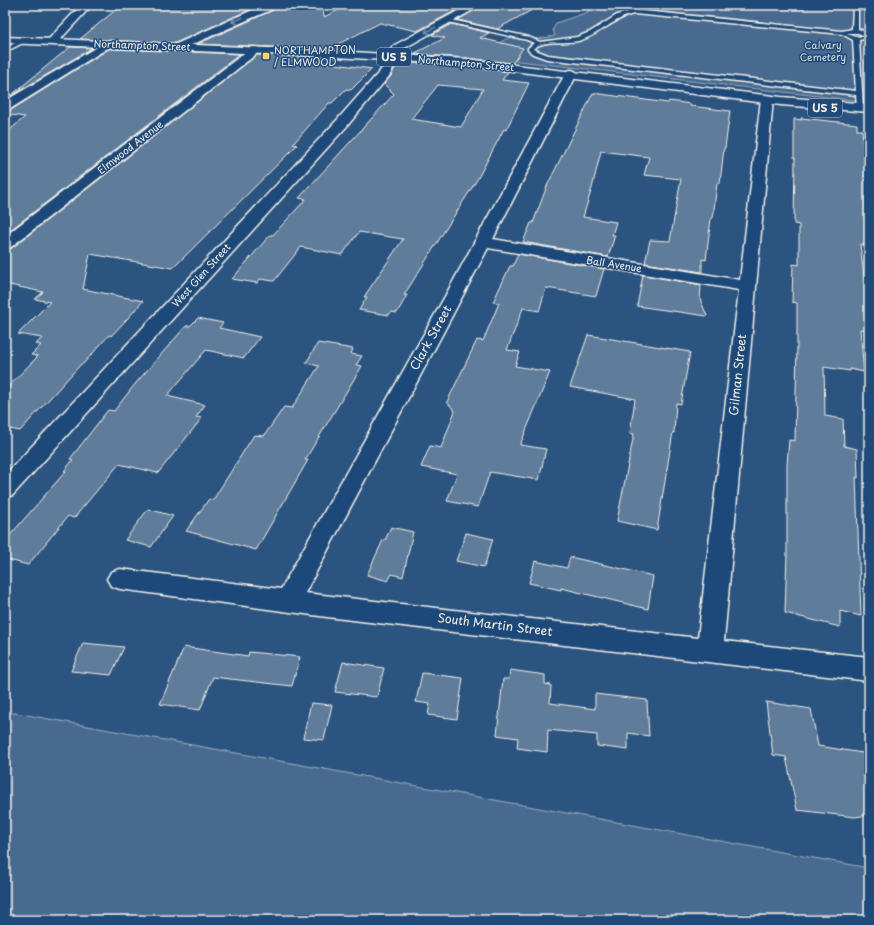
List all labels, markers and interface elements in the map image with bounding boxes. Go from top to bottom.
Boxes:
one-way arrow [232,17,244,24]
one-way arrow [424,26,436,34]
street label: Northampton Street [93,35,191,54]
park label: Calvary Cemetery [800,37,847,64]
place label: NORTHAMPTON / ELMWOOD [274,42,356,69]
road number: US 5 [377,48,411,66]
marker: NORTHAMPTON / ELMWOOD [261,51,271,61]
street label: Northampton Street [417,51,515,74]
road number: US 5 [808,99,842,117]
street label: Elmwood Avenue [94,116,166,177]
street label: West Glen Street [168,239,233,310]
street label: Ball Avenue [585,252,643,275]
street label: Clark Street [405,302,455,373]
street label: Gilman Street [724,333,750,417]
street label: South Martin Street [437,608,554,640]

